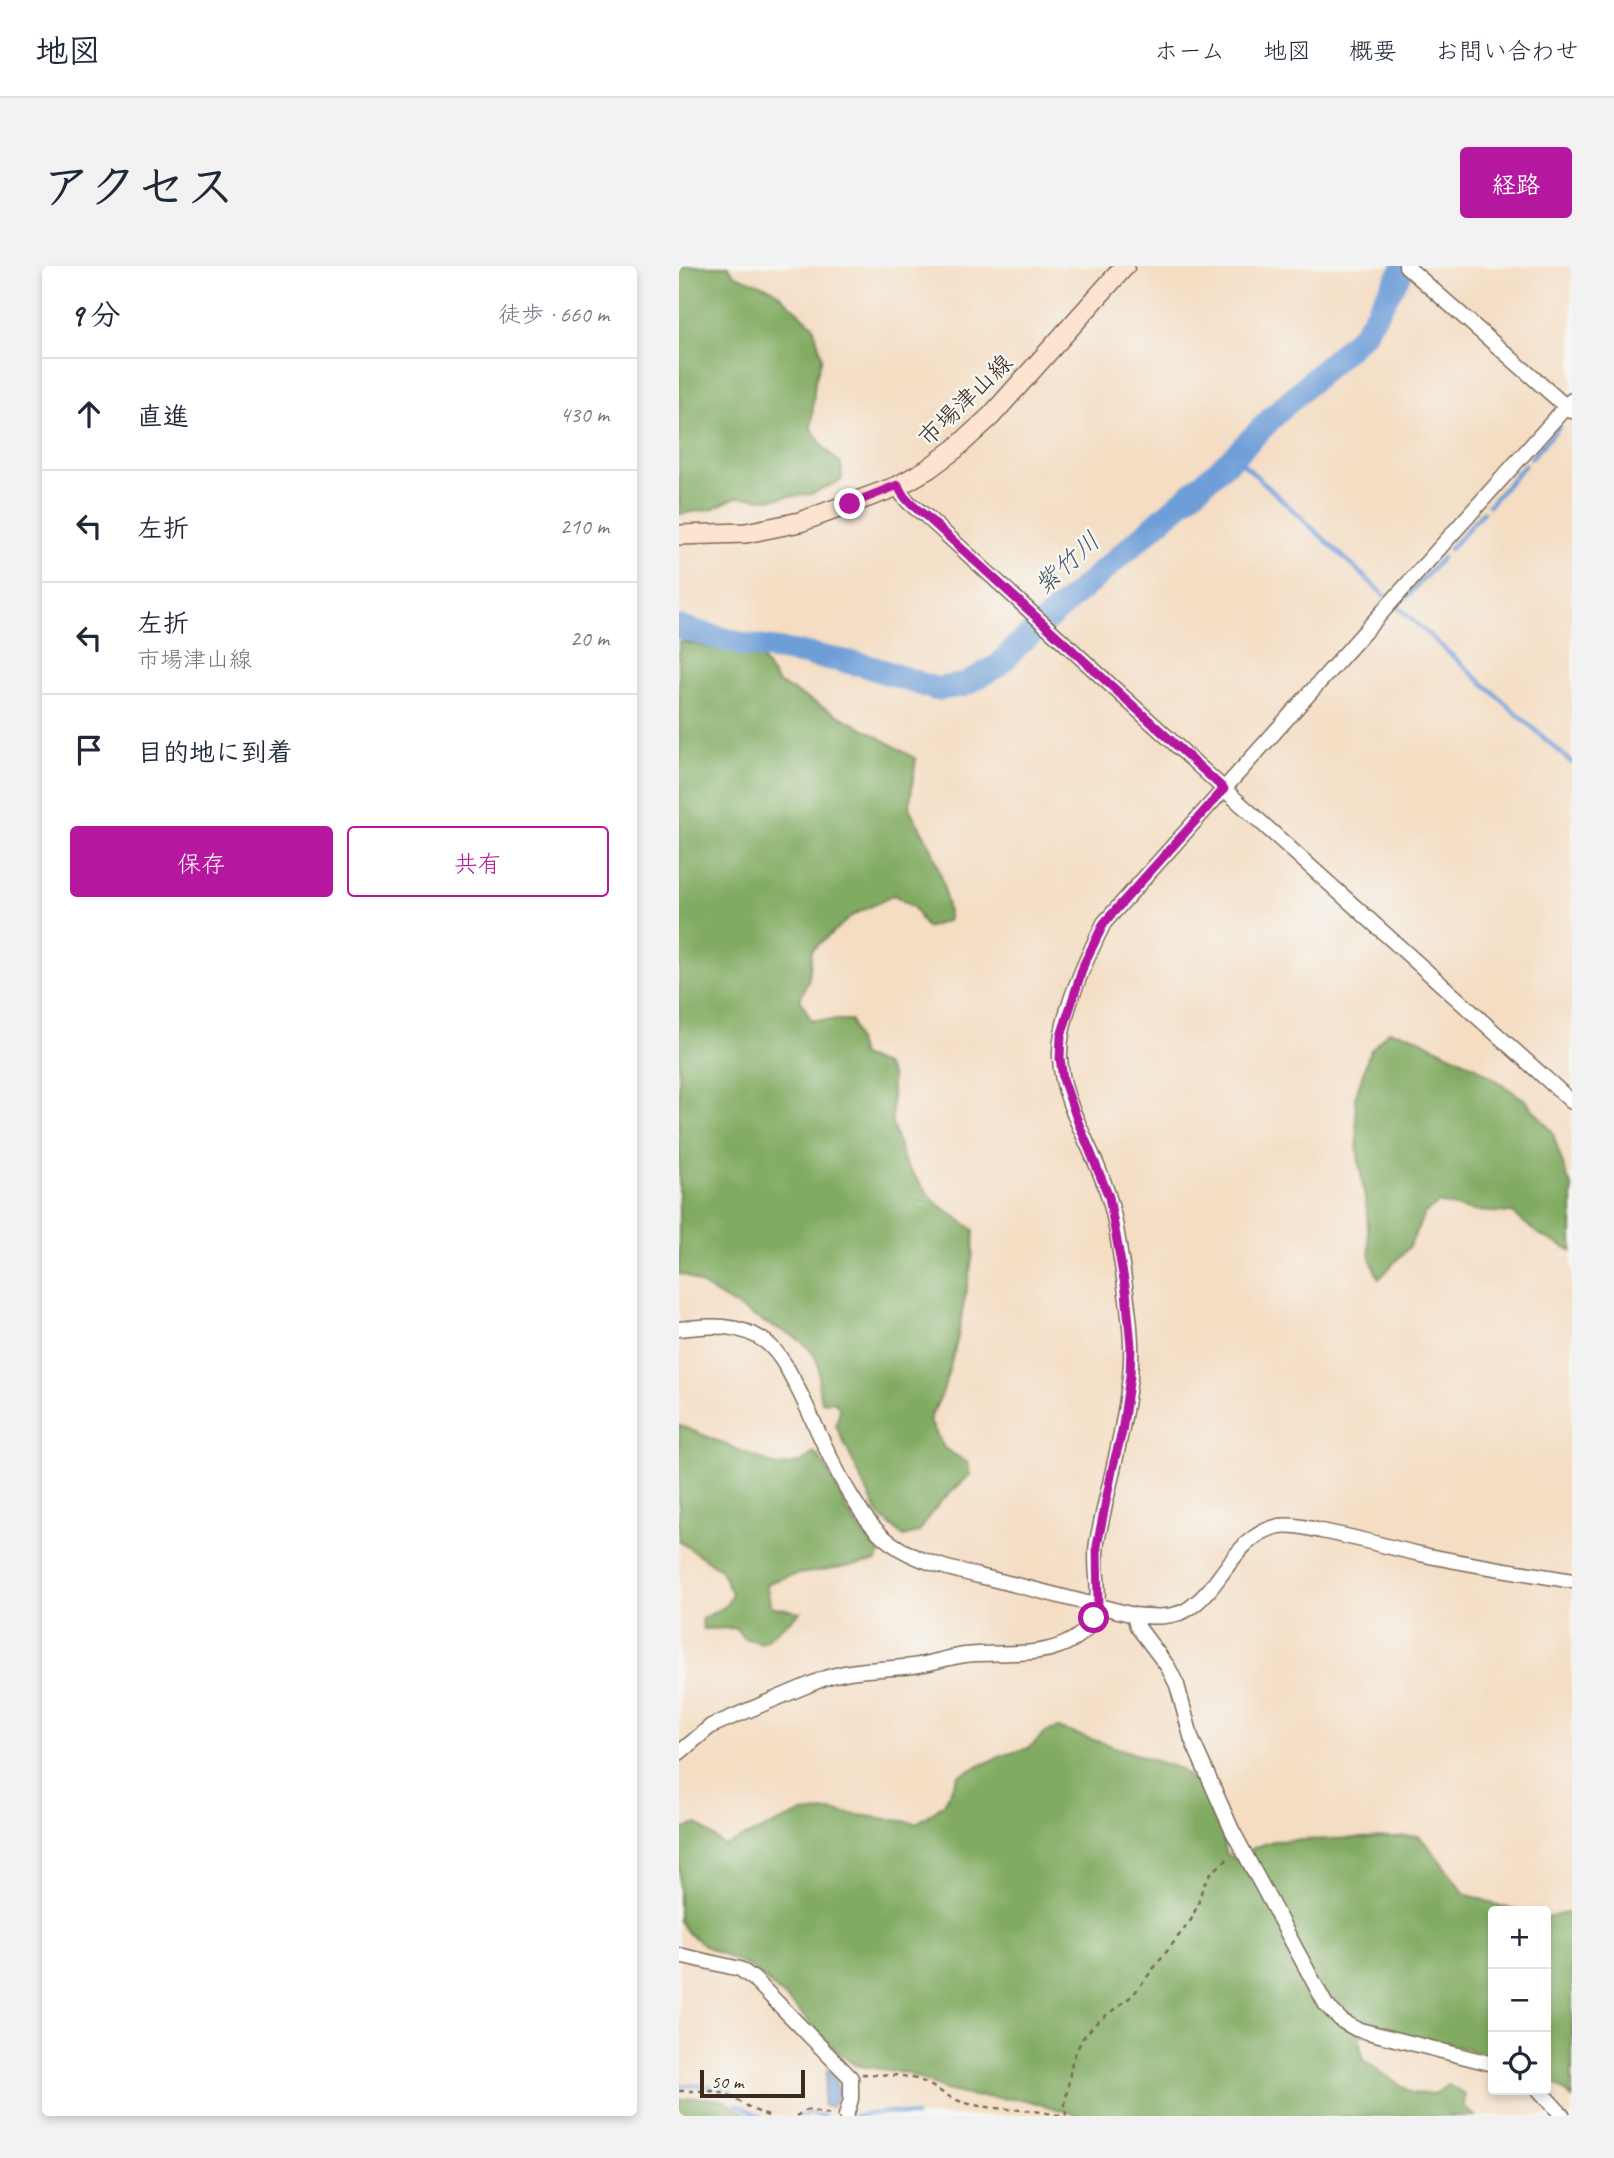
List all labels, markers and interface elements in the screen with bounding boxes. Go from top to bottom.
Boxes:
text: 地図 [35,30,101,72]
text: ホーム [1154,36,1225,66]
text: 地図 [1263,36,1311,66]
text: 概要 [1349,36,1397,66]
text: お問い合わせ [1435,36,1579,66]
button: 経路 [1460,147,1572,218]
text: アクセス [42,156,235,218]
text: 9 分 [70,296,120,334]
text: 徒歩 · 660 m [498,300,609,329]
street label: 市場津山線 [911,348,1019,452]
icon: ahead [70,395,108,433]
text: 直進 [137,400,189,433]
text: 430 m [560,400,609,429]
route end [834,488,865,519]
icon: left [70,507,108,545]
text: 左折 [137,512,189,545]
text: 210 m [560,512,609,541]
water label: 紫竹川 [1027,525,1107,601]
text: 左折 [137,607,189,640]
icon: left [70,619,108,657]
text: 20 m [570,624,609,653]
text: 市場津山線 [137,645,252,674]
icon: arrive [70,731,108,769]
text: 目的地に到着 [137,736,293,769]
button: 保存 [70,826,333,897]
button: 共有 [347,826,609,897]
route start [1078,1602,1109,1633]
map controls [1488,1906,1551,2095]
button: + [1488,1906,1551,1969]
button: − [1488,1969,1551,2032]
button: locate [1488,2032,1551,2095]
scale bar [700,2067,805,2099]
text: 50 m [711,2070,743,2094]

